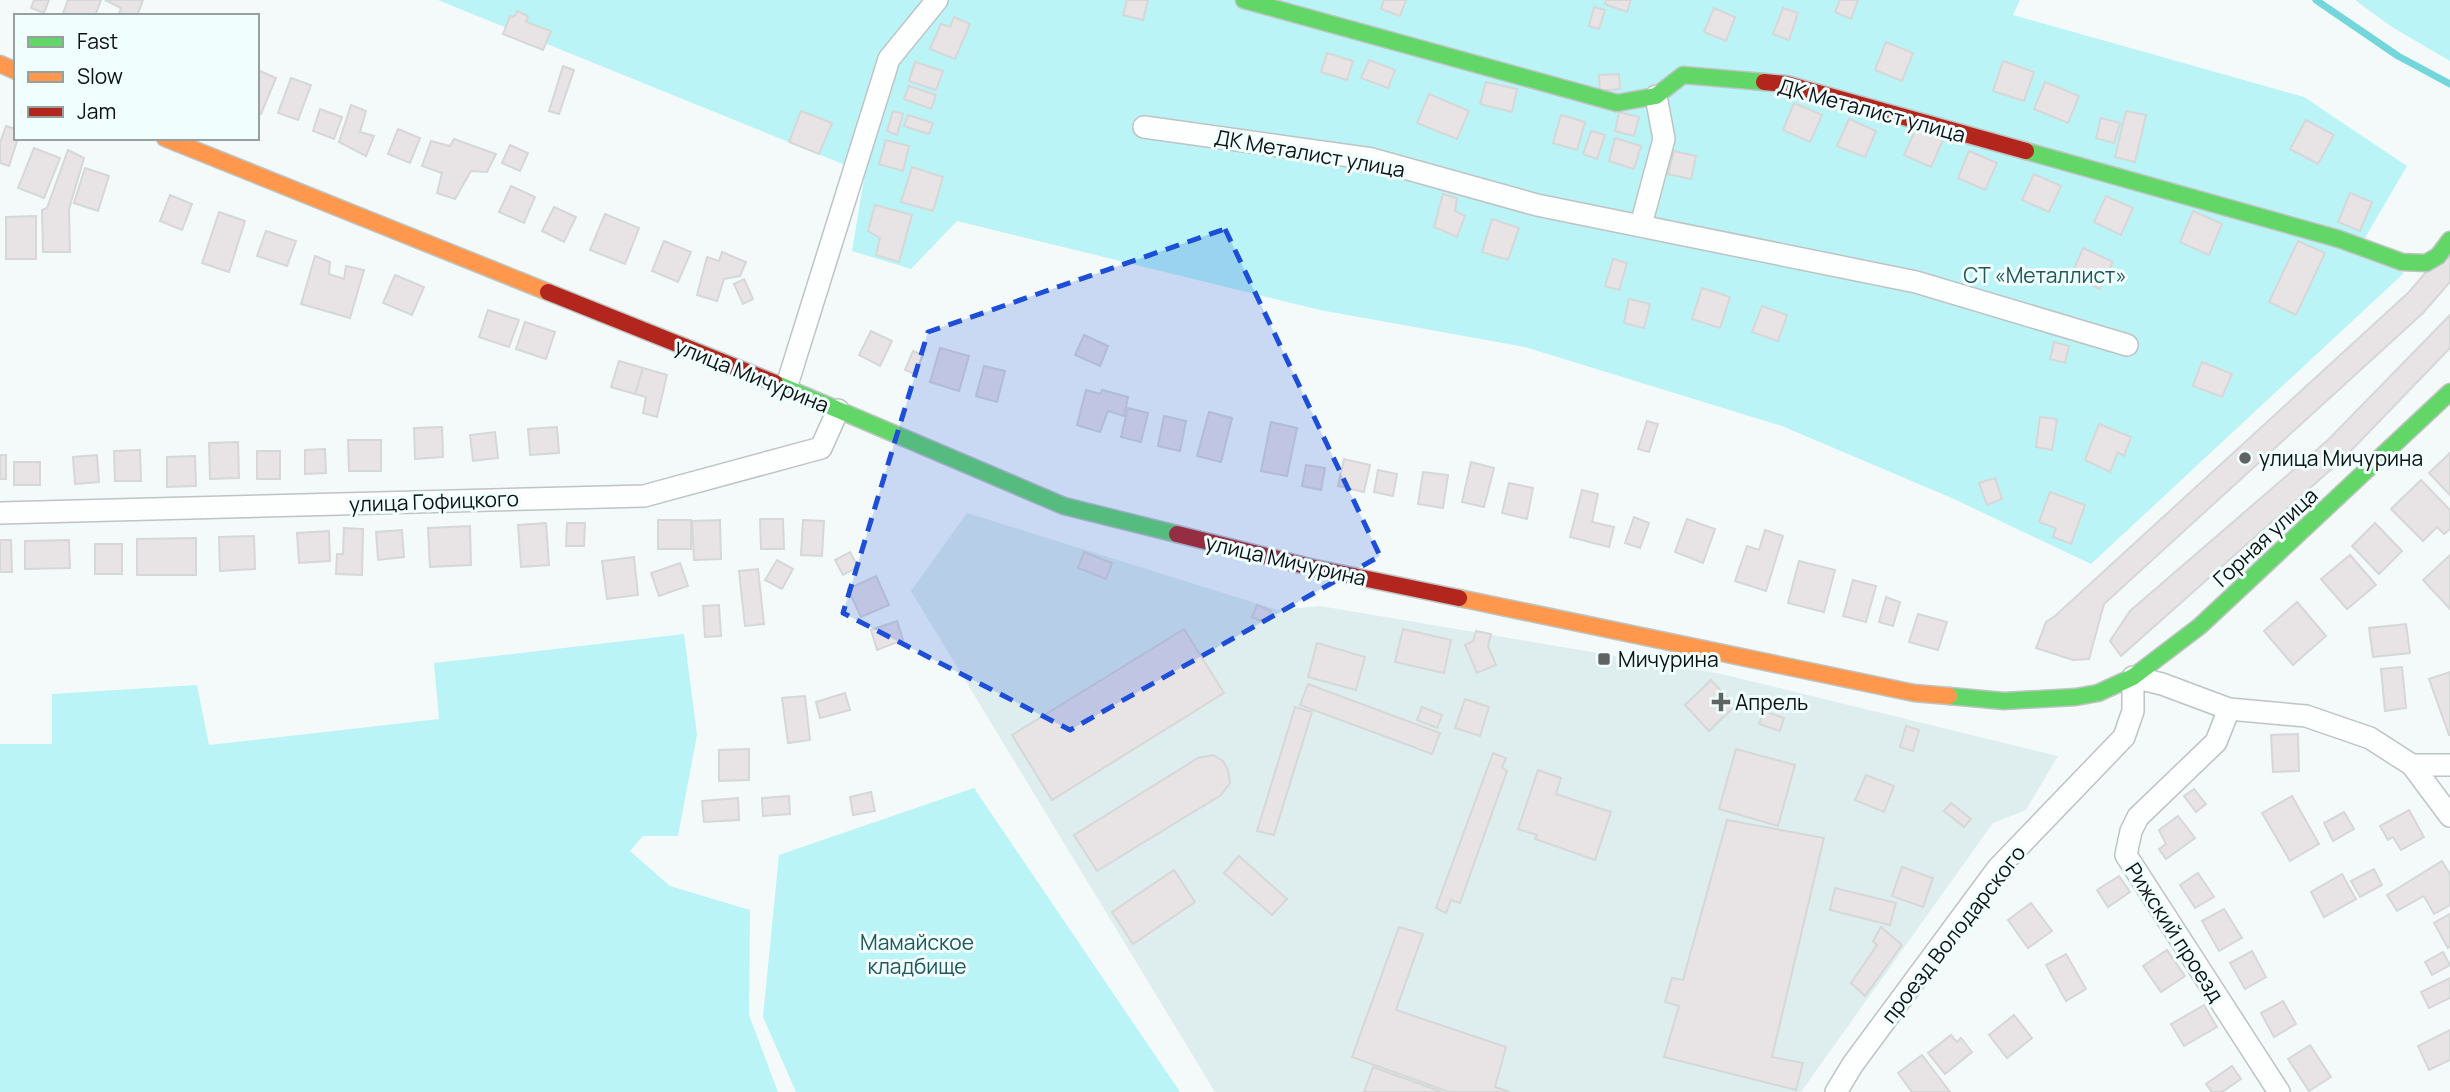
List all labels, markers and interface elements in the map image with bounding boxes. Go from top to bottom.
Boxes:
legend [14,14,259,140]
text: Fast [77,27,118,55]
text: Slow [77,62,123,90]
street label: ДК Металист улица [1775,72,1969,148]
text: Jam [77,97,116,125]
street label: ДК Металист улица [1213,122,1407,184]
park label: СТ «Металлист» [1963,261,2127,289]
street label: улица Мичурина [671,331,833,419]
place label: улица Мичурина [2259,444,2423,472]
marker: улица Мичурина [2237,450,2253,466]
street label: Горная улица [2207,481,2323,593]
street label: улица Гофицкого [349,484,519,518]
street label: улица Мичурина [1203,528,1369,592]
place label: Мичурина [1618,645,1719,673]
marker: Мичурина [1596,651,1612,667]
place label: Апрель [1735,688,1808,716]
marker: Апрель [1713,694,1729,710]
street label: проезд Володарского [1875,839,2031,1029]
street label: Рижский проезд [2119,857,2231,1007]
park label: Мамайское кладбище [860,928,974,980]

